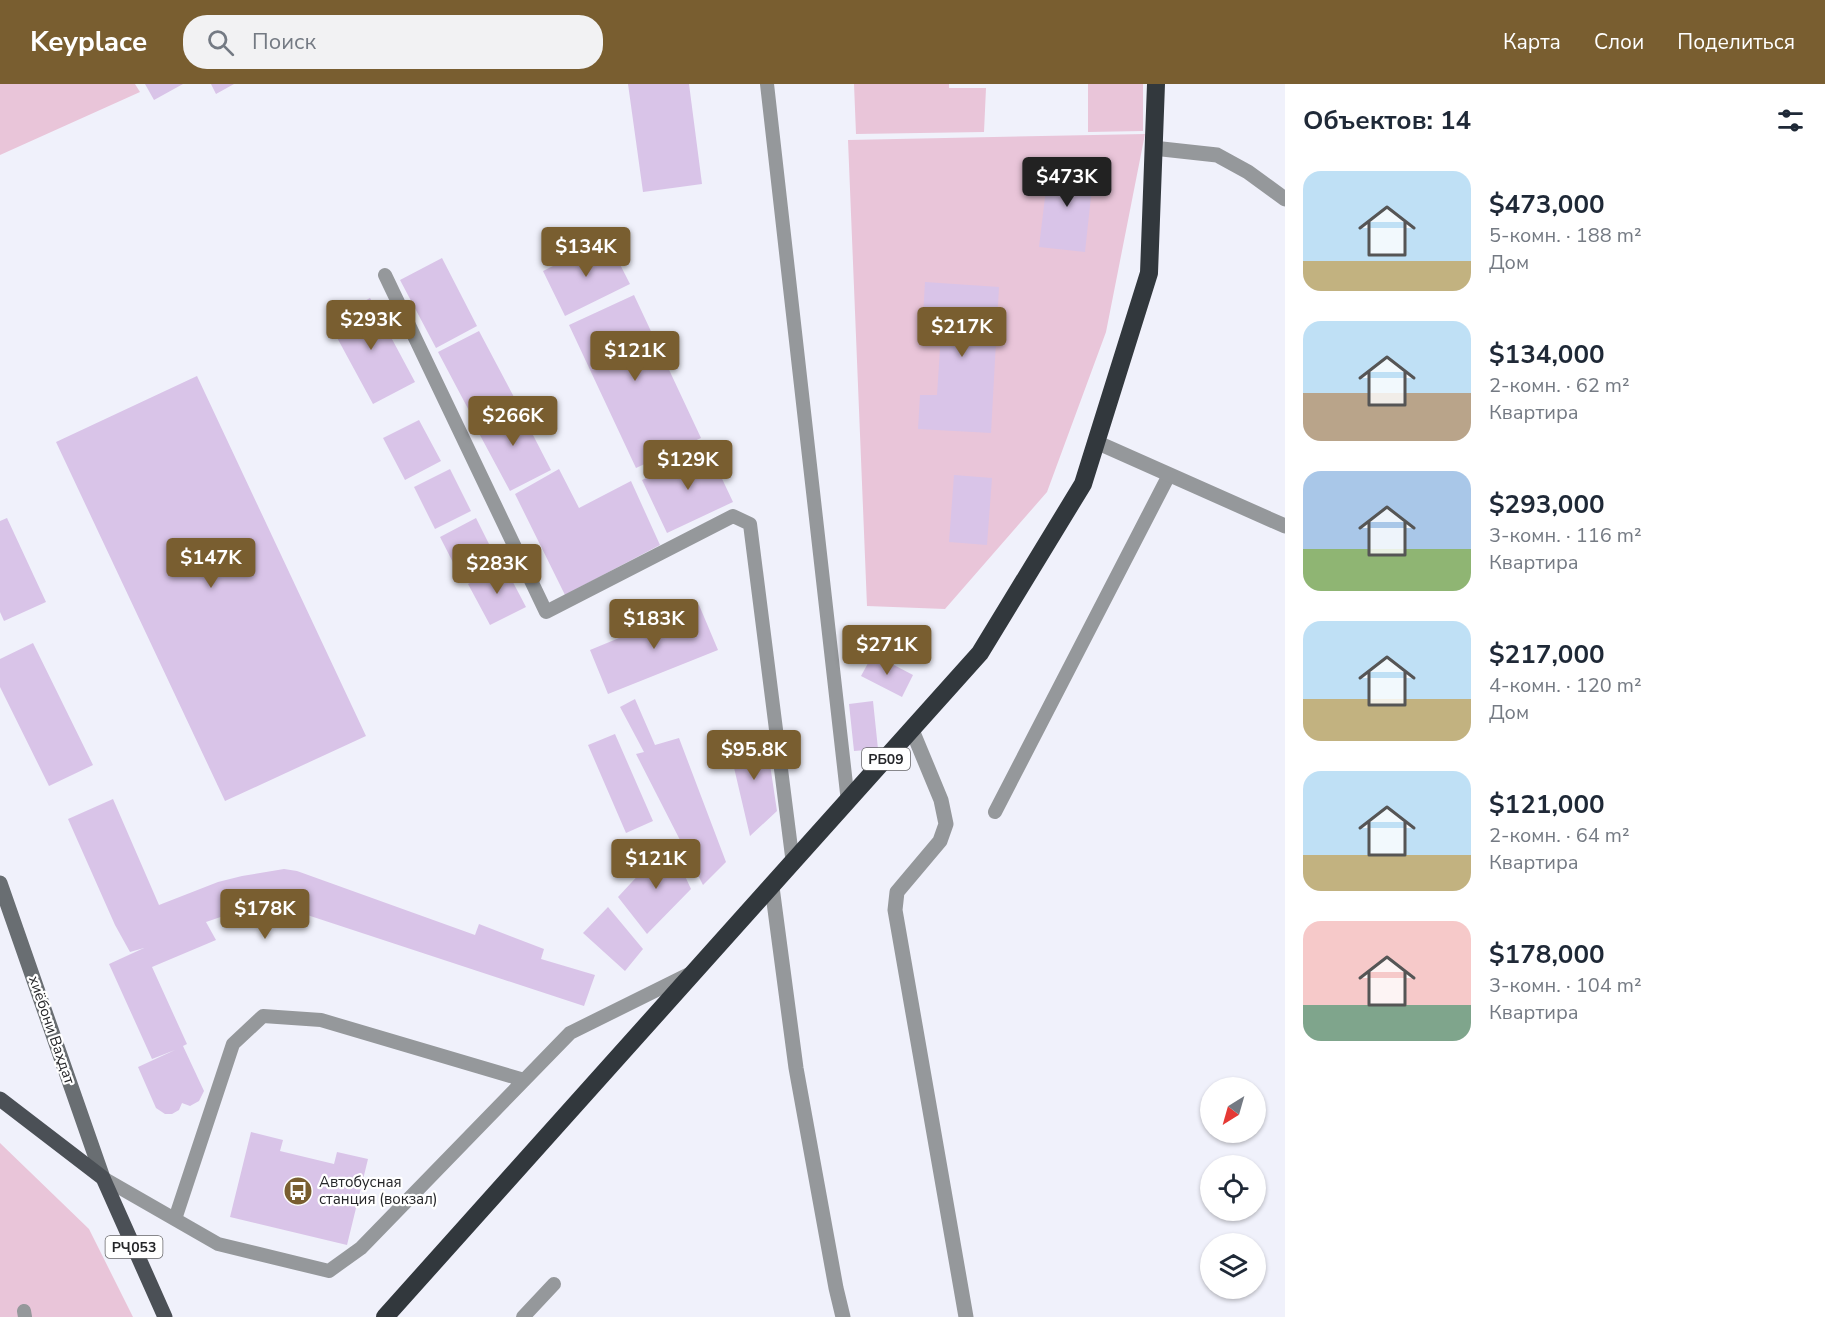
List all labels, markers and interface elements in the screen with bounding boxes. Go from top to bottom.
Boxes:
search box [183,15,603,69]
text: Keyplace [30,23,147,61]
icon: search [204,26,237,59]
text: Поиск [252,27,316,57]
text: Карта [1503,28,1561,56]
text: Слои [1594,28,1644,56]
text: Поделиться [1677,28,1795,56]
text: Объектов: 14 [1303,103,1471,138]
icon: filters [1774,104,1807,137]
pin: $473K [1025,157,1109,208]
text: $473K [1036,163,1098,190]
text: $473,000 [1489,187,1605,222]
icon: home [1351,195,1423,267]
text: 5-комн. · 188 m² [1489,222,1642,249]
pin: $134K [544,227,628,278]
text: $134K [555,233,617,260]
text: Дом [1489,249,1529,276]
pin: $293K [329,300,413,351]
text: $293K [340,306,402,333]
pin: $217K [920,307,1004,358]
text: $217K [931,313,993,340]
pin: $121K [593,331,677,382]
text: $121K [604,337,666,364]
text: $134,000 [1489,337,1605,372]
icon: home [1351,345,1423,417]
text: 2-комн. · 62 m² [1489,372,1630,399]
pin: $266K [471,396,555,447]
text: Квартира [1489,399,1579,426]
text: $266K [482,402,544,429]
pin: $129K [646,440,730,491]
text: $129K [657,446,719,473]
text: $293,000 [1489,487,1605,522]
icon: home [1351,495,1423,567]
text: 3-комн. · 116 m² [1489,522,1642,549]
pin: $147K [169,538,253,589]
text: $147K [180,544,242,571]
pin: $283K [455,544,539,595]
text: Квартира [1489,549,1579,576]
text: $283K [466,550,528,577]
pin: $183K [612,599,696,650]
text: $183K [623,605,685,632]
pin: $271K [845,625,929,676]
text: $271K [856,631,918,658]
text: $217,000 [1489,637,1605,672]
icon: home [1351,645,1423,717]
text: 4-комн. · 120 m² [1489,672,1642,699]
text: Дом [1489,699,1529,726]
pin: $95.8K [705,730,803,781]
text: $95.8K [721,736,787,763]
road number: РБ09 [862,748,910,770]
text: $121,000 [1489,787,1605,822]
icon: home [1351,795,1423,867]
text: 2-комн. · 64 m² [1489,822,1630,849]
pin: $121K [614,839,698,890]
text: $121K [625,845,687,872]
text: Квартира [1489,849,1579,876]
pin: $178K [223,889,307,940]
text: $178K [234,895,296,922]
text: $178,000 [1489,937,1605,972]
icon: home [1351,945,1423,1017]
text: 3-комн. · 104 m² [1489,972,1642,999]
street label: хиёбони Ваҳдат [24,973,80,1087]
text: Квартира [1489,999,1579,1026]
north arrow [1200,1077,1266,1143]
map controls [1200,1077,1266,1299]
button: locate [1200,1155,1266,1221]
place label: Автобусная станция (вокзал) [319,1172,438,1209]
bus stop icon: Автобусная станция (вокзал) [282,1175,314,1207]
button: layers [1200,1233,1266,1299]
road number: РҶ053 [106,1236,162,1258]

